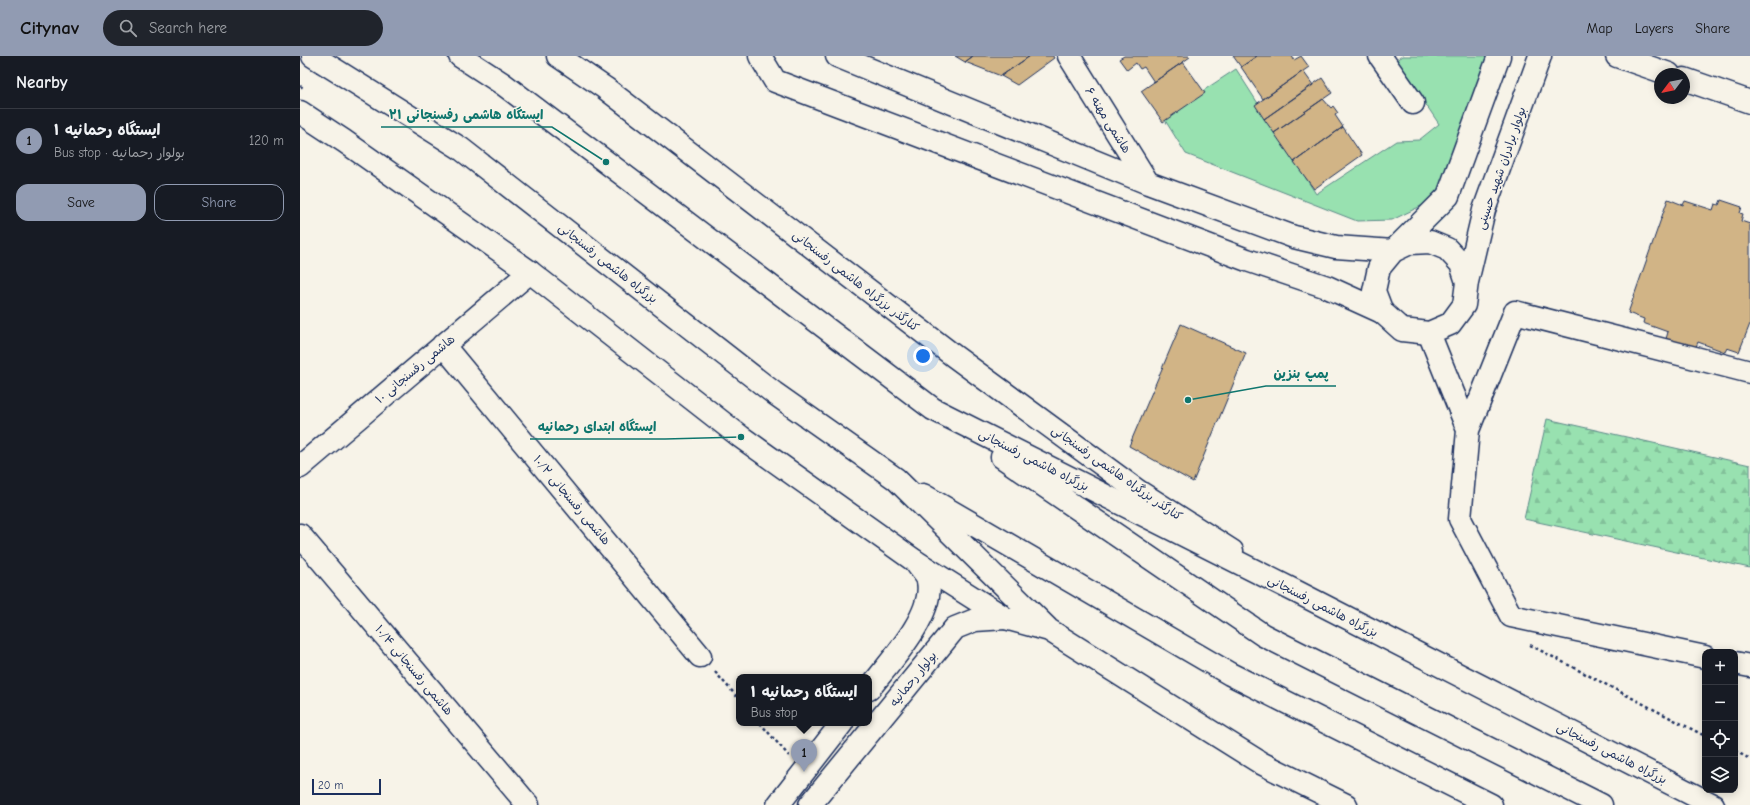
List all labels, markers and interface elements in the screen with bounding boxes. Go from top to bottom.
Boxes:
search box [103,10,383,46]
text: Citynav [20,17,79,39]
icon: search [117,17,139,39]
text: Search here [149,19,227,37]
text: Map [1586,20,1613,37]
text: Layers [1635,20,1673,37]
text: Share [1695,20,1730,37]
north arrow [1654,68,1690,104]
text: Nearby [16,73,67,92]
street label: هاشمی مهنه ۶ [1081,84,1134,156]
callout: ایستگاه هاشمی رفسنجانی ۲۱ [381,102,552,127]
street label: بولوار برادران شهید حسینی [1473,105,1530,231]
text: ایستگاه هاشمی رفسنجانی ۲۱ [389,106,543,123]
text: ایستگاه رحمانیه ۱ [54,121,160,139]
text: 1 [26,133,32,148]
text: 120 m [249,133,284,148]
text: Bus stop · بولوار رحمانیه [54,145,185,160]
button: Save [16,184,146,221]
button: Share [154,184,284,221]
street label: بزرگراه هاشمی رفسنجانی [555,220,660,307]
street label: کنارگذر بزرگراه هاشمی رفسنجانی [790,227,922,335]
street label: هاشمی رفسنجانی ۱۰ [373,332,458,407]
your location [913,346,933,366]
callout: پمپ بنزین [1266,361,1336,386]
text: پمپ بنزین [1274,366,1329,382]
callout: ایستگاه ابتدای رحمانیه [530,414,665,439]
text: ایستگاه ابتدای رحمانیه [538,418,656,435]
street label: کنارگذر بزرگراه هاشمی رفسنجانی [1048,422,1185,524]
street label: بزرگراه هاشمی رفسنجانی [976,426,1091,495]
street label: هاشمی رفسنجانی ۱۰/۲ [530,452,614,548]
street label: بزرگراه هاشمی رفسنجانی [1265,572,1380,641]
street label: هاشمی رفسنجانی ۱۰/۴ [371,622,456,719]
street label: بولوار رحمانیه [886,649,940,710]
map controls [1702,649,1738,793]
button: + [1702,649,1738,685]
popup [736,674,872,726]
text: ایستگاه رحمانیه ۱ [751,683,857,701]
button: − [1702,685,1738,721]
text: Bus stop [751,705,798,720]
street label: بزرگراه هاشمی رفسنجانی [1554,719,1669,788]
button: locate [1702,721,1738,757]
pin: 1 [791,739,817,772]
button: layers [1702,757,1738,793]
scale bar [312,777,381,796]
text: 20 m [318,779,343,792]

